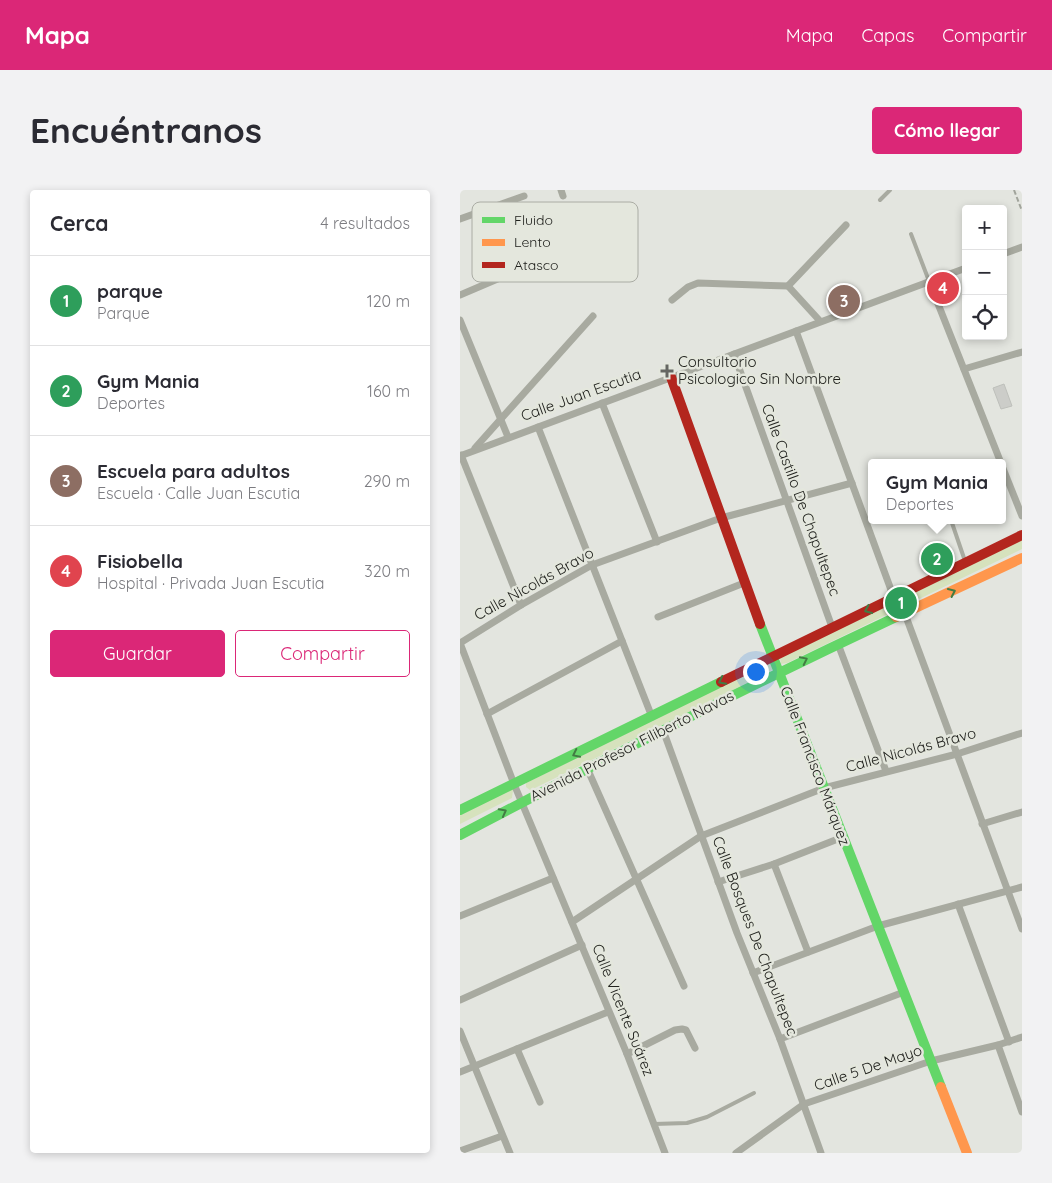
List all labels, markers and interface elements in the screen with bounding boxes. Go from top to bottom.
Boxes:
text: Mapa [25,20,90,50]
text: Mapa [786,24,833,47]
text: Capas [861,24,914,47]
text: Compartir [942,24,1027,47]
button: Cómo llegar [872,107,1022,154]
text: Encuéntranos [30,108,262,152]
legend [472,202,638,282]
map controls [962,205,1007,340]
button: + [962,205,1007,250]
text: Cerca [50,210,108,236]
text: Fluido [514,211,553,229]
text: 4 resultados [320,213,410,233]
text: Lento [514,233,551,251]
button: − [962,250,1007,295]
text: Atasco [514,256,559,274]
pin: 4 [927,269,959,307]
text: parque [97,279,163,303]
pin: 3 [828,282,860,320]
text: 1 [63,291,69,311]
text: 120 m [367,291,410,311]
button: locate [962,295,1007,340]
text: Parque [97,303,150,323]
place label: Consultorio Psicologico Sin Nombre [678,352,841,388]
street label: Calle Juan Escutia [518,364,643,425]
marker: Consultorio Psicologico Sin Nombre [660,364,674,378]
text: Gym Mania [97,369,199,393]
text: 2 [61,381,71,401]
text: 160 m [367,381,410,401]
text: Deportes [97,393,165,413]
street label: Calle Castillo De Chapultepec [758,401,845,599]
text: Escuela para adultos [97,459,290,483]
popup [868,459,1006,524]
text: Gym Mania [886,470,988,494]
text: 3 [62,471,70,491]
text: 290 m [364,471,410,491]
text: Escuela · Calle Juan Escutia [97,483,300,503]
text: Deportes [886,494,954,514]
pin: 2 [921,540,953,578]
street label: Calle Nicolás Bravo [471,543,597,624]
text: Fisiobella [97,549,183,573]
text: 4 [61,561,71,581]
text: 320 m [364,561,410,581]
text: Hospital · Privada Juan Escutia [97,573,325,593]
pin: 1 [885,584,917,622]
one-way arrow [947,587,956,598]
one-way arrow [864,604,873,614]
button: Guardar [50,630,225,677]
button: Compartir [235,630,410,677]
one-way arrow [799,656,808,666]
your location [743,659,769,685]
one-way arrow [718,675,727,685]
street label: Calle Francisco Márquez [776,683,855,848]
street label: Avenida Profesor Filiberto Navas [527,686,737,805]
street label: Calle Nicolás Bravo [844,723,978,776]
one-way arrow [573,748,582,758]
one-way arrow [498,808,507,818]
street label: Calle Bosques De Chapultepec [709,833,802,1038]
street label: Calle Vicente Suárez [588,941,659,1079]
street label: Calle 5 De Mayo [811,1040,924,1095]

